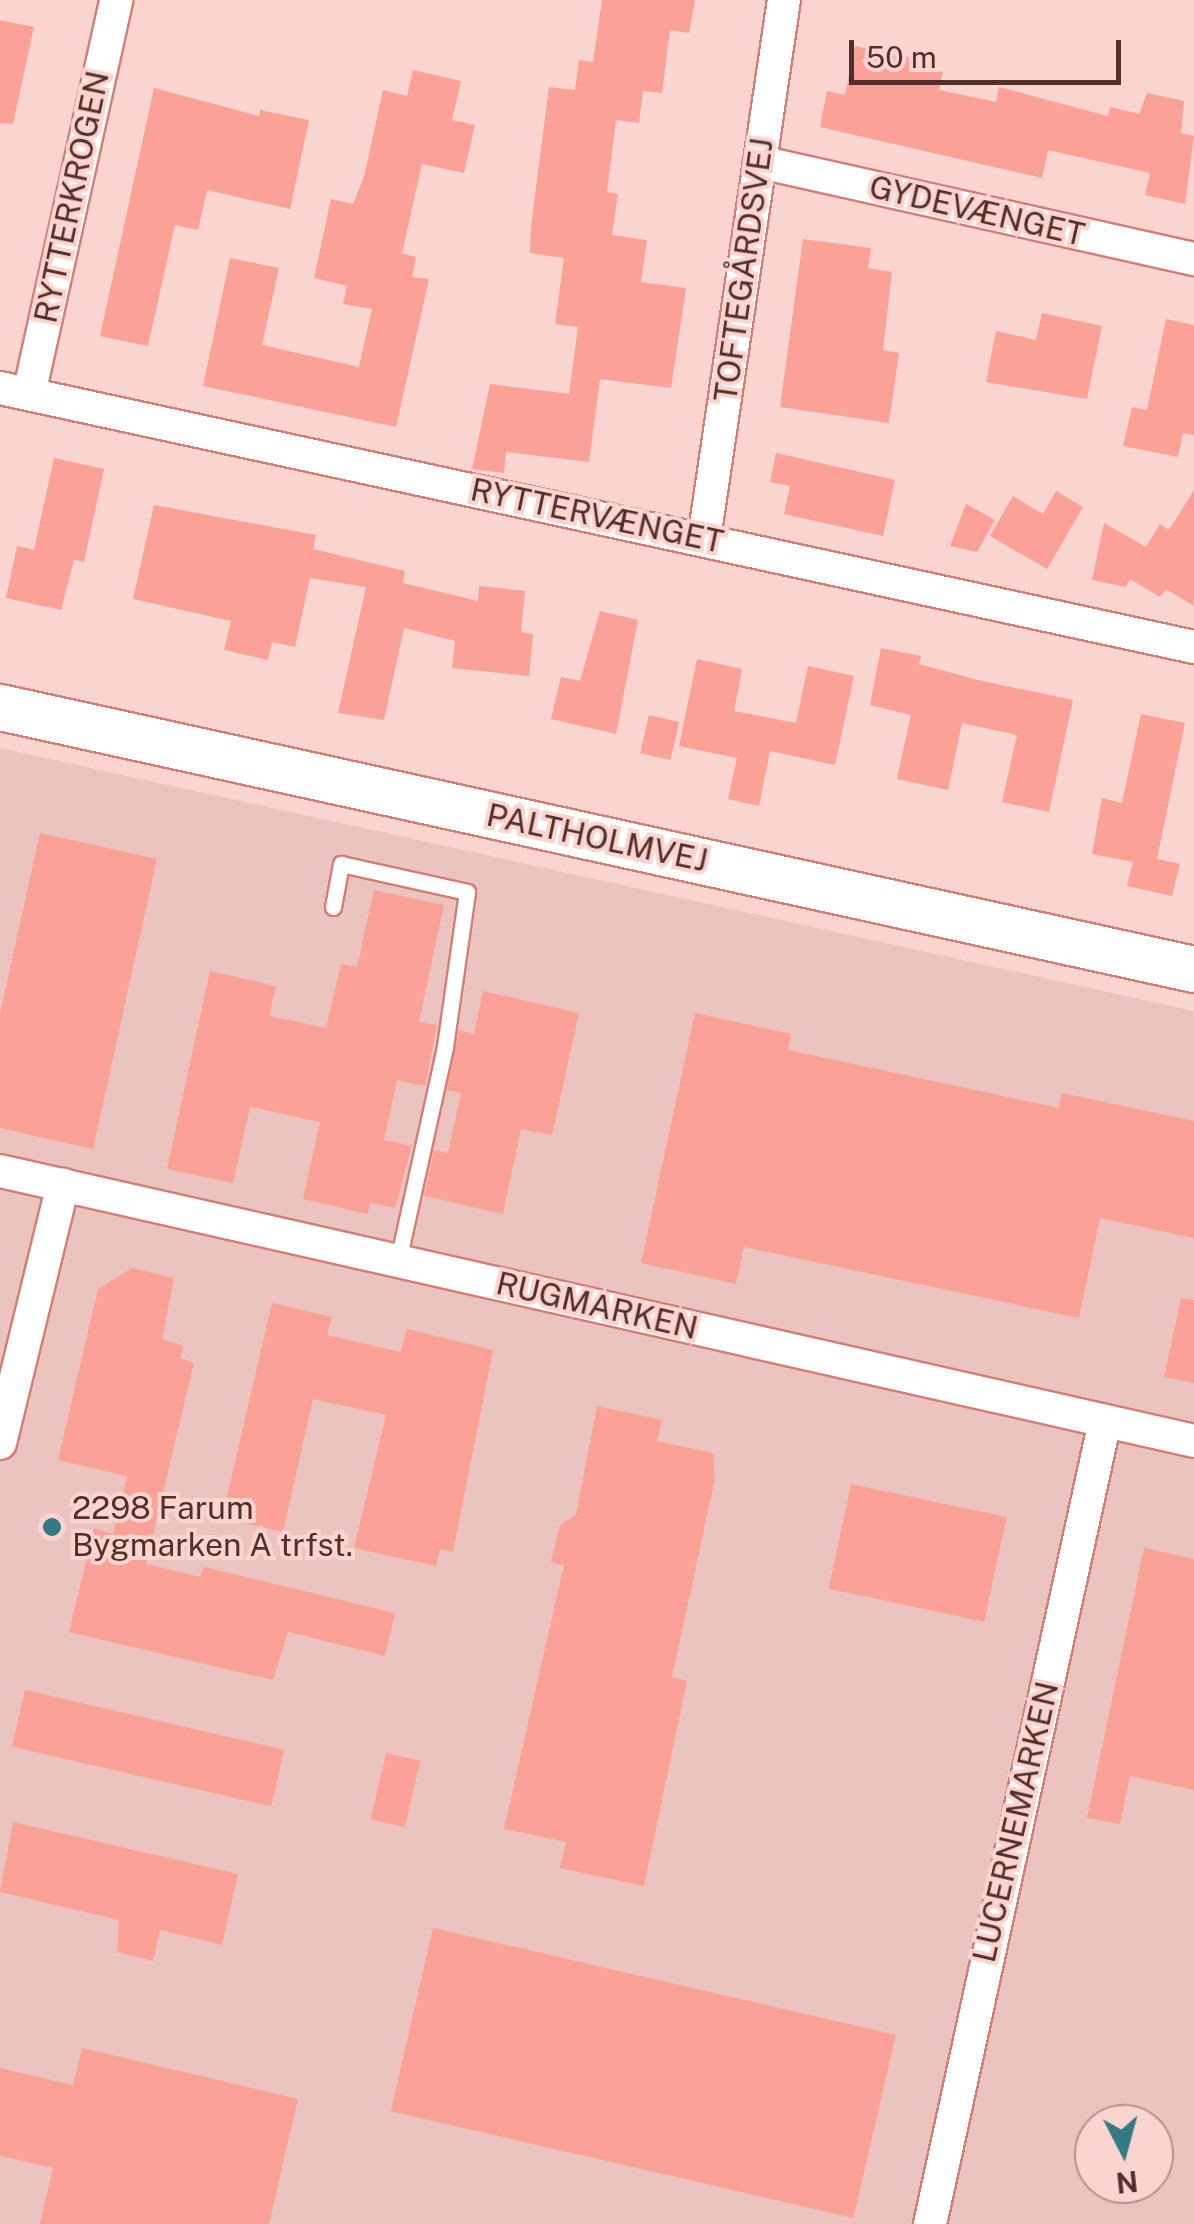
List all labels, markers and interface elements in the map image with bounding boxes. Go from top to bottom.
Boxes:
scale bar [854,20,1126,82]
text: 50 m [866,39,937,75]
street label: RYTTERKROGEN [27,68,117,326]
street label: TOFTEGÅRDSVEJ [706,136,782,404]
street label: GYDEVÆNGET [866,168,1088,254]
street label: RYTTERVÆNGET [467,470,727,562]
street label: PALTHOLMVEJ [483,796,711,880]
street label: RUGMARKEN [492,1264,702,1348]
place label: 2298 Farum Bygmarken A trfst. [72,1490,353,1565]
marker: 2298 Farum Bygmarken A trfst. [41,1516,63,1538]
street label: LUCERNEMARKEN [965,1678,1067,1966]
north arrow [1074,2104,1174,2204]
text: N [1114,2165,1140,2200]

